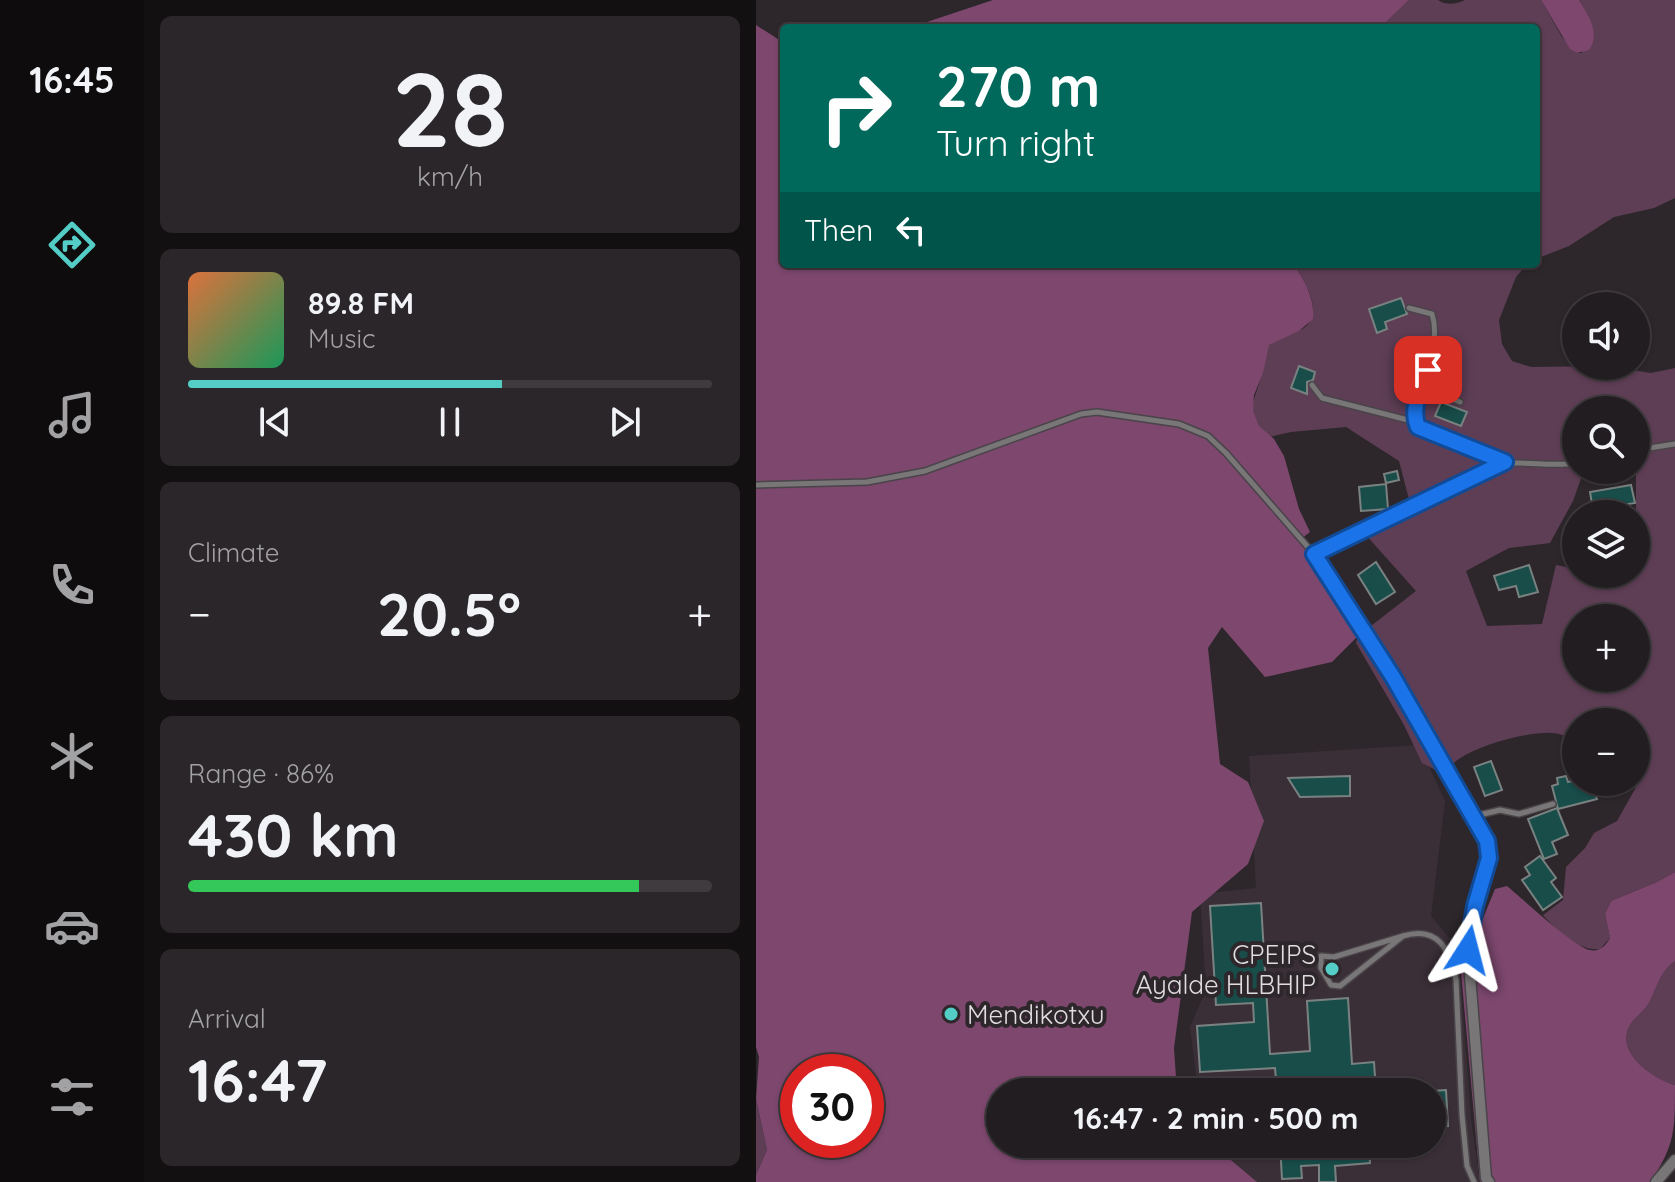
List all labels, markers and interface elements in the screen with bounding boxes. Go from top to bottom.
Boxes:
text: 28 [392,43,508,173]
text: 270 m [936,51,1100,121]
icon: right [804,56,908,160]
text: 16:45 [29,57,115,102]
text: Turn right [936,120,1095,165]
text: km/h [417,160,483,193]
icon: left [889,208,933,252]
text: Then [804,211,873,249]
icon: directions [44,217,100,273]
text: 89.8 FM [308,284,414,322]
map controls [1562,292,1650,796]
button: sound [1562,292,1650,380]
text: Music [308,322,376,355]
pin [1394,336,1462,404]
icon: arrive [1406,348,1450,392]
icon: music [44,387,100,443]
button: search [1562,396,1650,484]
icon: previous [253,400,297,444]
icon: pause [428,400,472,444]
icon: next [603,400,647,444]
button: layers [1562,500,1650,588]
text: Climate [188,536,279,569]
icon: phone [44,557,100,613]
text: 20.5° [377,576,521,651]
text: − [188,586,211,641]
text: + [687,586,712,641]
button: + [1562,604,1650,692]
button: − [1562,708,1650,796]
icon: climate [44,728,100,784]
text: Range · 86% [188,757,334,790]
text: 430 km [188,797,399,872]
icon: car [44,898,100,954]
position arrow [1426,908,1510,992]
place label: CPEIPS Ayalde HLBHIP [1136,938,1316,1001]
marker: CPEIPS Ayalde HLBHIP [1323,960,1341,978]
place label: Mendikotxu [967,998,1105,1031]
text: Arrival [188,1002,266,1035]
marker: Mendikotxu [942,1005,960,1023]
text: 16:47 [188,1042,327,1117]
speed limit sign: 30 [780,1054,884,1158]
icon: filters [44,1069,100,1125]
text: 16:47 · 2 min · 500 m [1074,1099,1358,1137]

